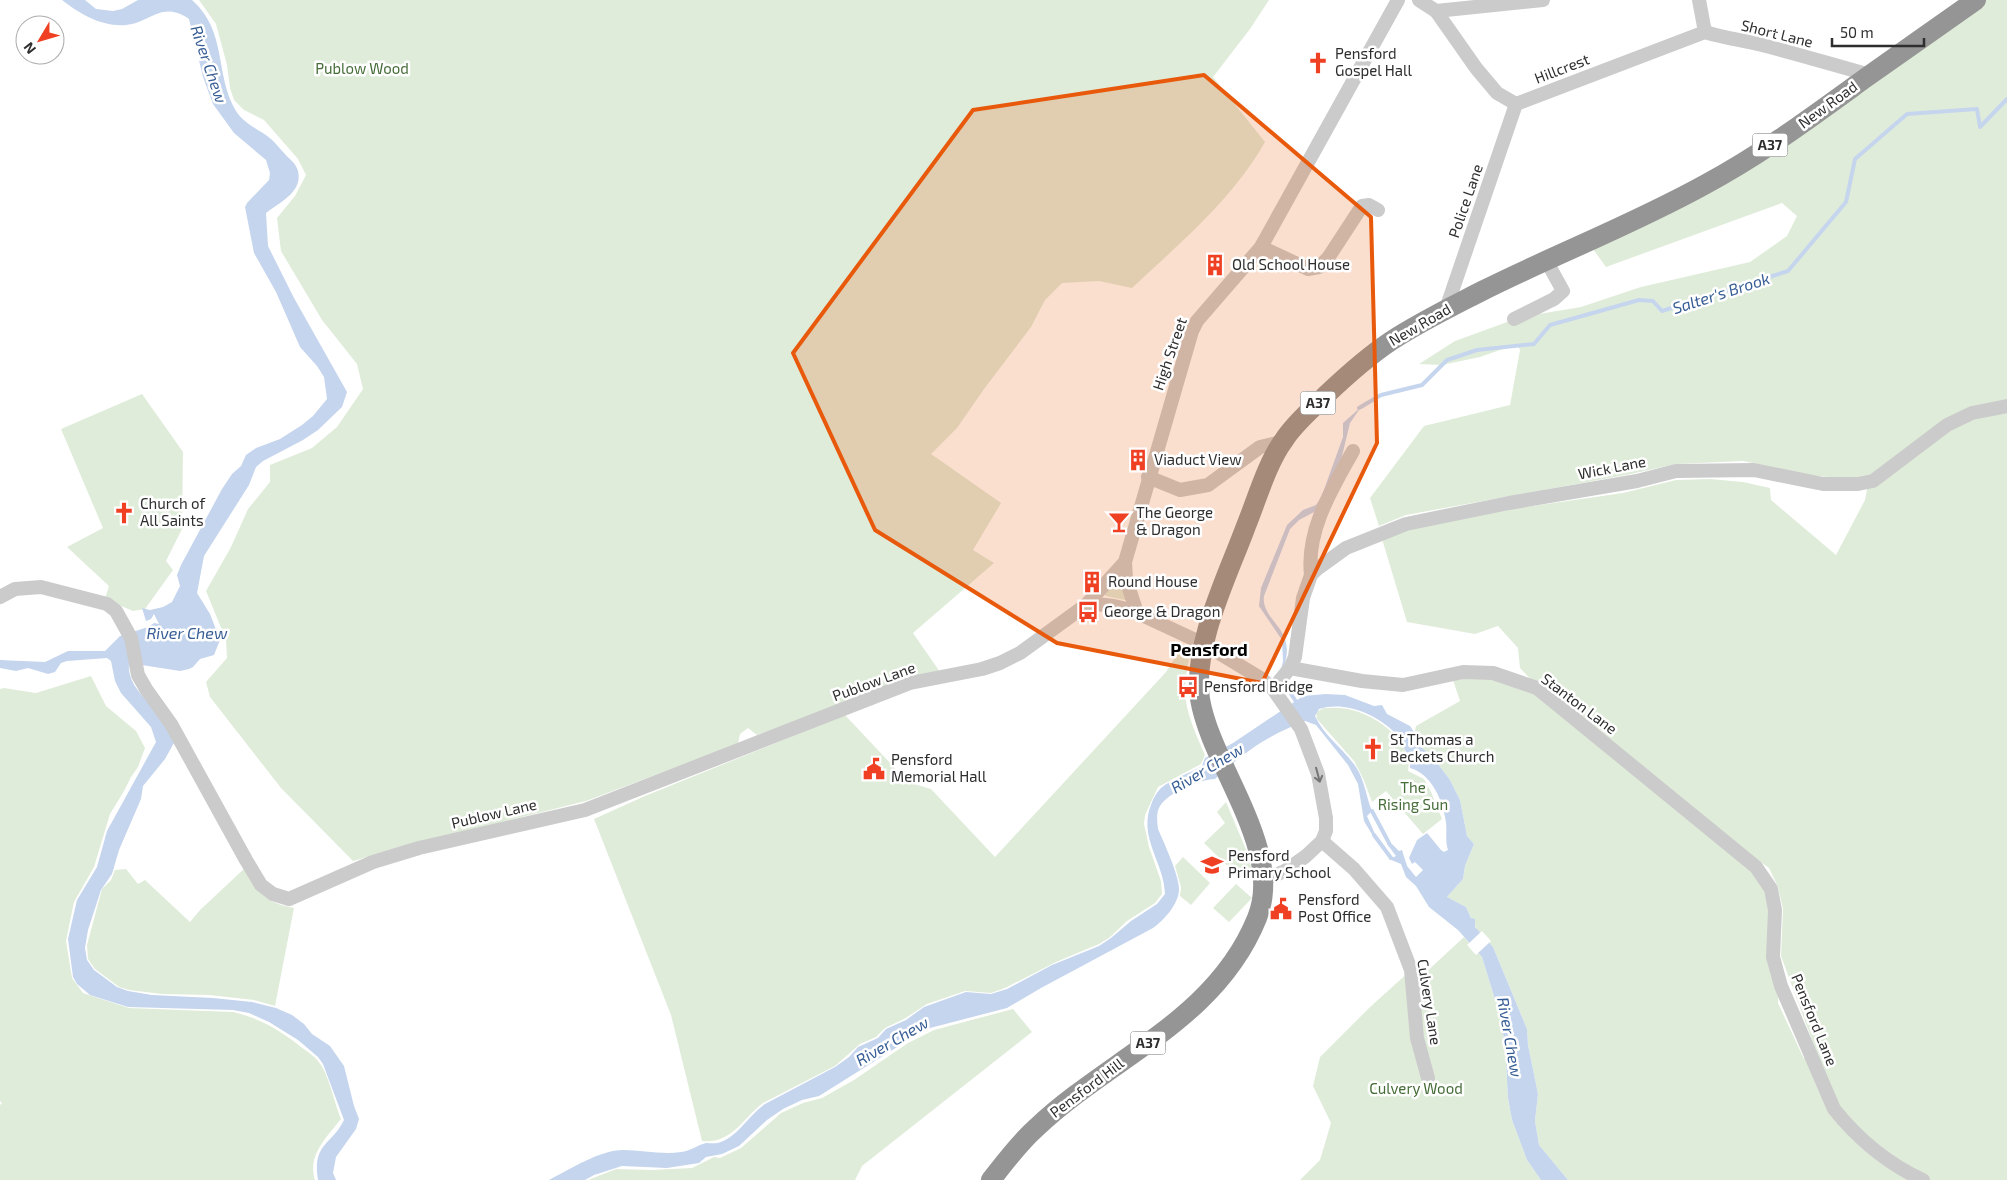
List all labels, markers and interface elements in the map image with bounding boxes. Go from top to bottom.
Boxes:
north arrow [15,15,65,65]
street label: Short Lane [1739,15,1815,51]
scale bar [1832,15,1924,47]
water label: River Chew [187,22,232,106]
text: 50 m [1840,23,1874,41]
text: N [20,39,39,58]
place label: Pensford Gospel Hall [1335,44,1412,79]
street label: Hillcrest [1532,49,1592,87]
church icon: Pensford Gospel Hall [1305,50,1331,76]
park label: Publow Wood [315,59,409,77]
street label: New Road [1794,77,1860,132]
road number: A37 [1752,134,1788,156]
street label: Police Lane [1444,161,1486,240]
building icon: Old School House [1202,252,1228,278]
place label: Old School House [1232,255,1350,273]
water label: Salter's Brook [1670,268,1772,317]
street label: New Road [1385,299,1454,349]
street label: High Street [1148,315,1190,392]
road number: A37 [1300,392,1336,414]
building icon: Viaduct View [1125,447,1151,473]
place label: Viaduct View [1154,450,1242,468]
street label: Wick Lane [1576,452,1647,482]
place label: Church of All Saints [140,494,206,529]
church icon: Church of All Saints [111,500,137,526]
place label: The George & Dragon [1136,503,1213,538]
bar icon: The George & Dragon [1106,509,1132,535]
building icon: Round House [1079,569,1105,595]
place label: Round House [1108,572,1198,590]
bus stop icon: George & Dragon [1075,599,1101,625]
place label: George & Dragon [1104,602,1220,620]
water label: River Chew [146,623,228,642]
district label: Pensford [1170,638,1248,660]
street label: Publow Lane [830,658,918,704]
street label: Stanton Lane [1538,669,1621,737]
bus stop icon: Pensford Bridge [1175,674,1201,700]
place label: Pensford Bridge [1204,677,1313,695]
place label: St Thomas a Beckets Church [1390,730,1495,765]
church icon: St Thomas a Beckets Church [1360,736,1386,762]
water label: River Chew [1167,738,1247,797]
place label: Pensford Memorial Hall [891,750,987,785]
public building icon: Pensford Memorial Hall [861,756,887,782]
one-way arrow [1313,767,1323,783]
park label: The Rising Sun [1378,778,1448,813]
street label: Publow Lane [449,794,538,832]
place label: Pensford Primary School [1228,846,1331,881]
school or university icon: Pensford Primary School [1199,852,1225,878]
place label: Pensford Post Office [1298,890,1371,925]
public building icon: Pensford Post Office [1268,896,1294,922]
street label: Culvery Lane [1414,958,1446,1046]
street label: Pensford Lane [1788,971,1842,1068]
water label: River Chew [1494,995,1527,1079]
water label: River Chew [852,1012,932,1069]
road number: A37 [1130,1032,1166,1054]
street label: Pensford Hill [1046,1053,1127,1121]
park label: Culvery Wood [1369,1079,1463,1097]

